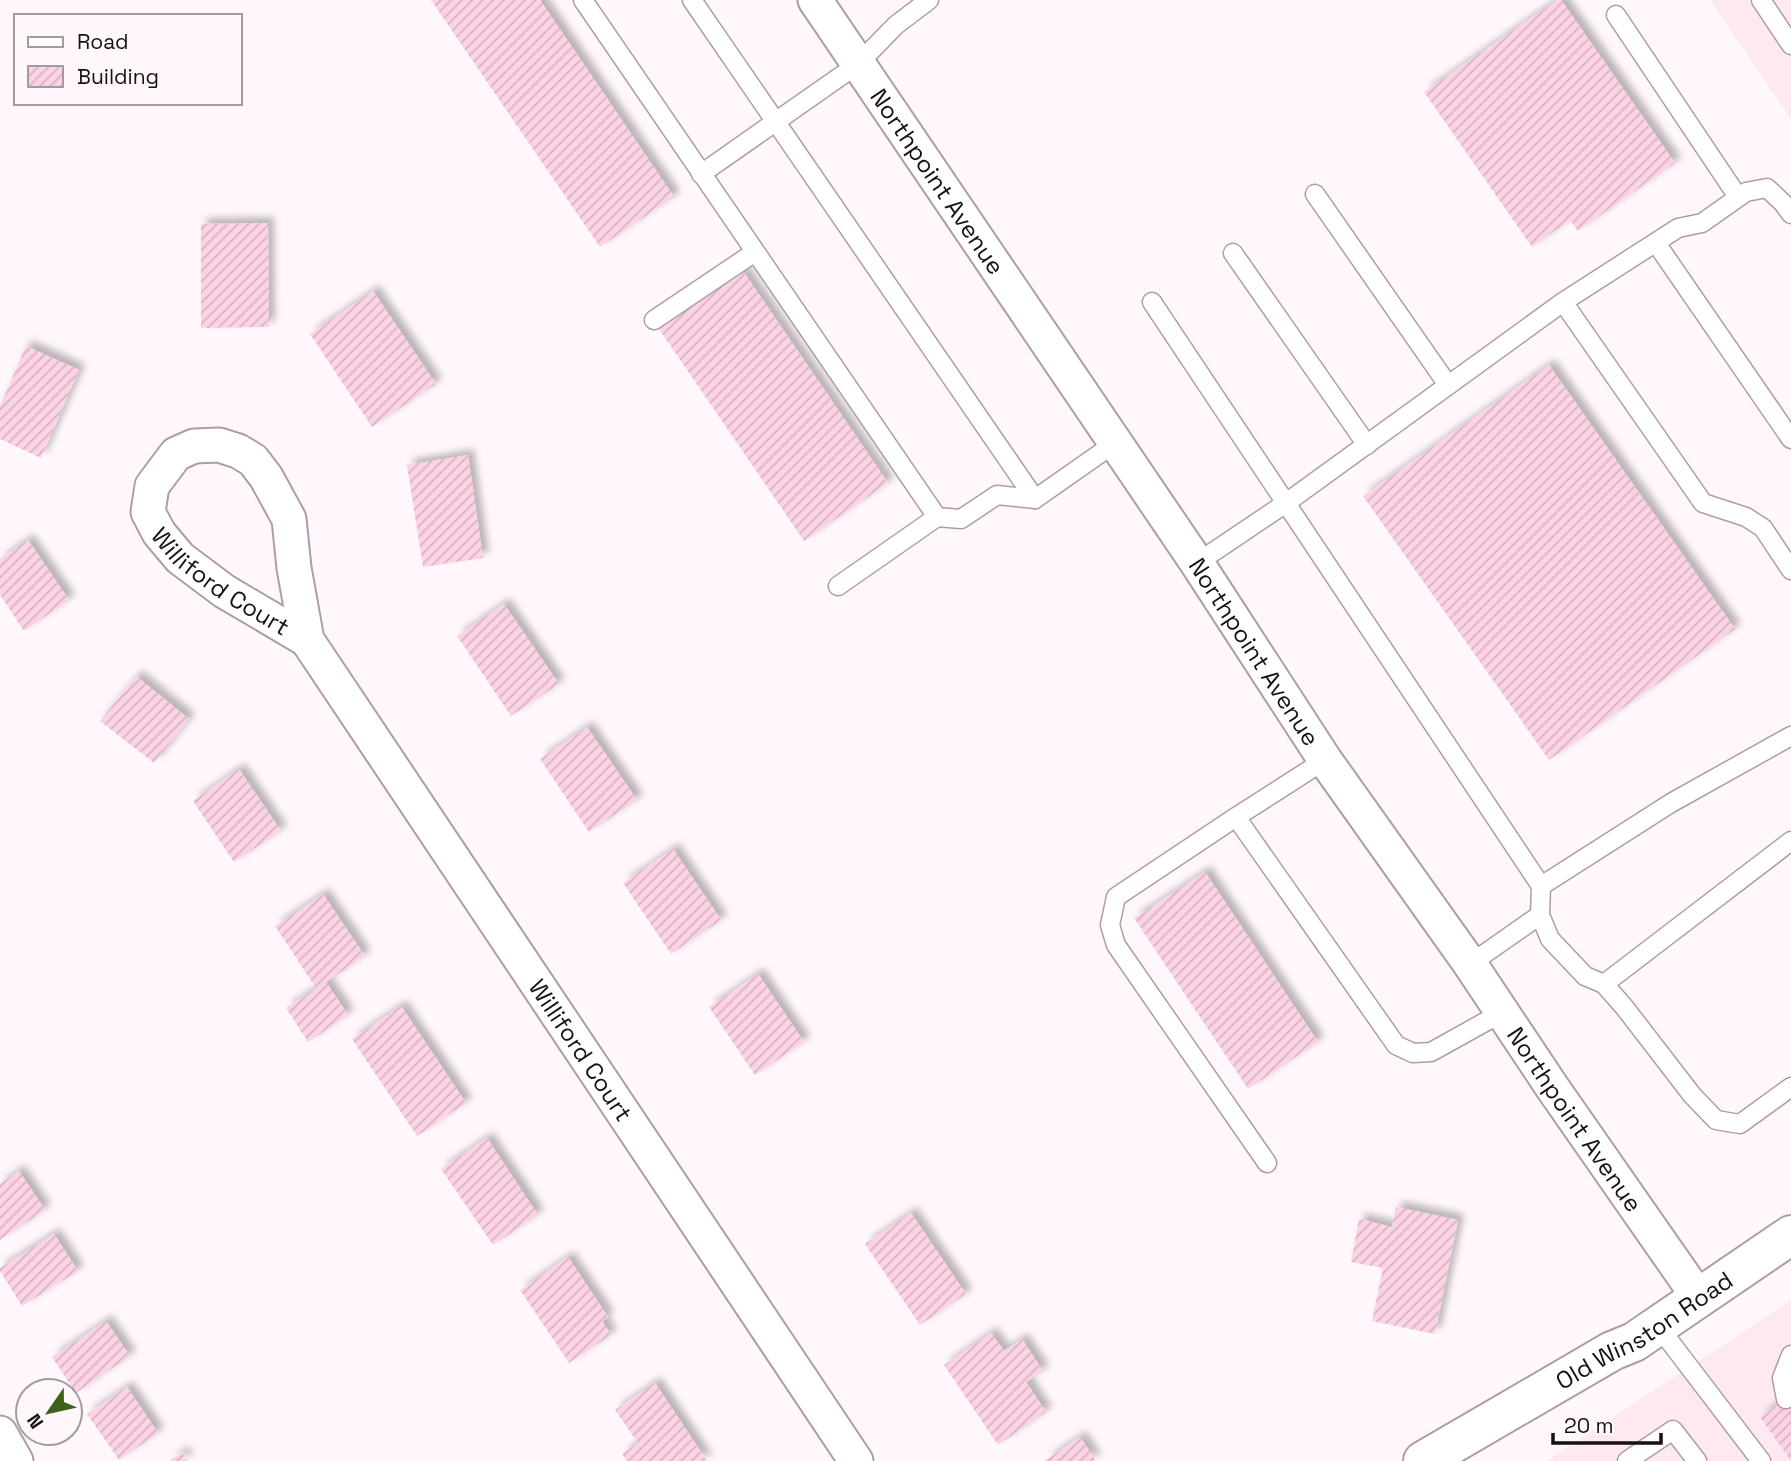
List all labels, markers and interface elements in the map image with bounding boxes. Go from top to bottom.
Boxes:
legend [14,14,242,105]
text: Road [77,28,129,55]
text: Building [77,63,159,90]
street label: Northpoint Avenue [864,82,1012,280]
street label: Williford Court [145,521,296,642]
street label: Northpoint Avenue [1182,552,1327,751]
street label: Williford Court [522,973,640,1127]
street label: Northpoint Avenue [1501,1021,1650,1218]
street label: Old Winston Road [1550,1264,1739,1396]
north arrow [14,1377,84,1447]
scale bar [1553,1402,1662,1446]
text: N [21,1409,49,1433]
text: 20 m [1564,1412,1614,1439]

